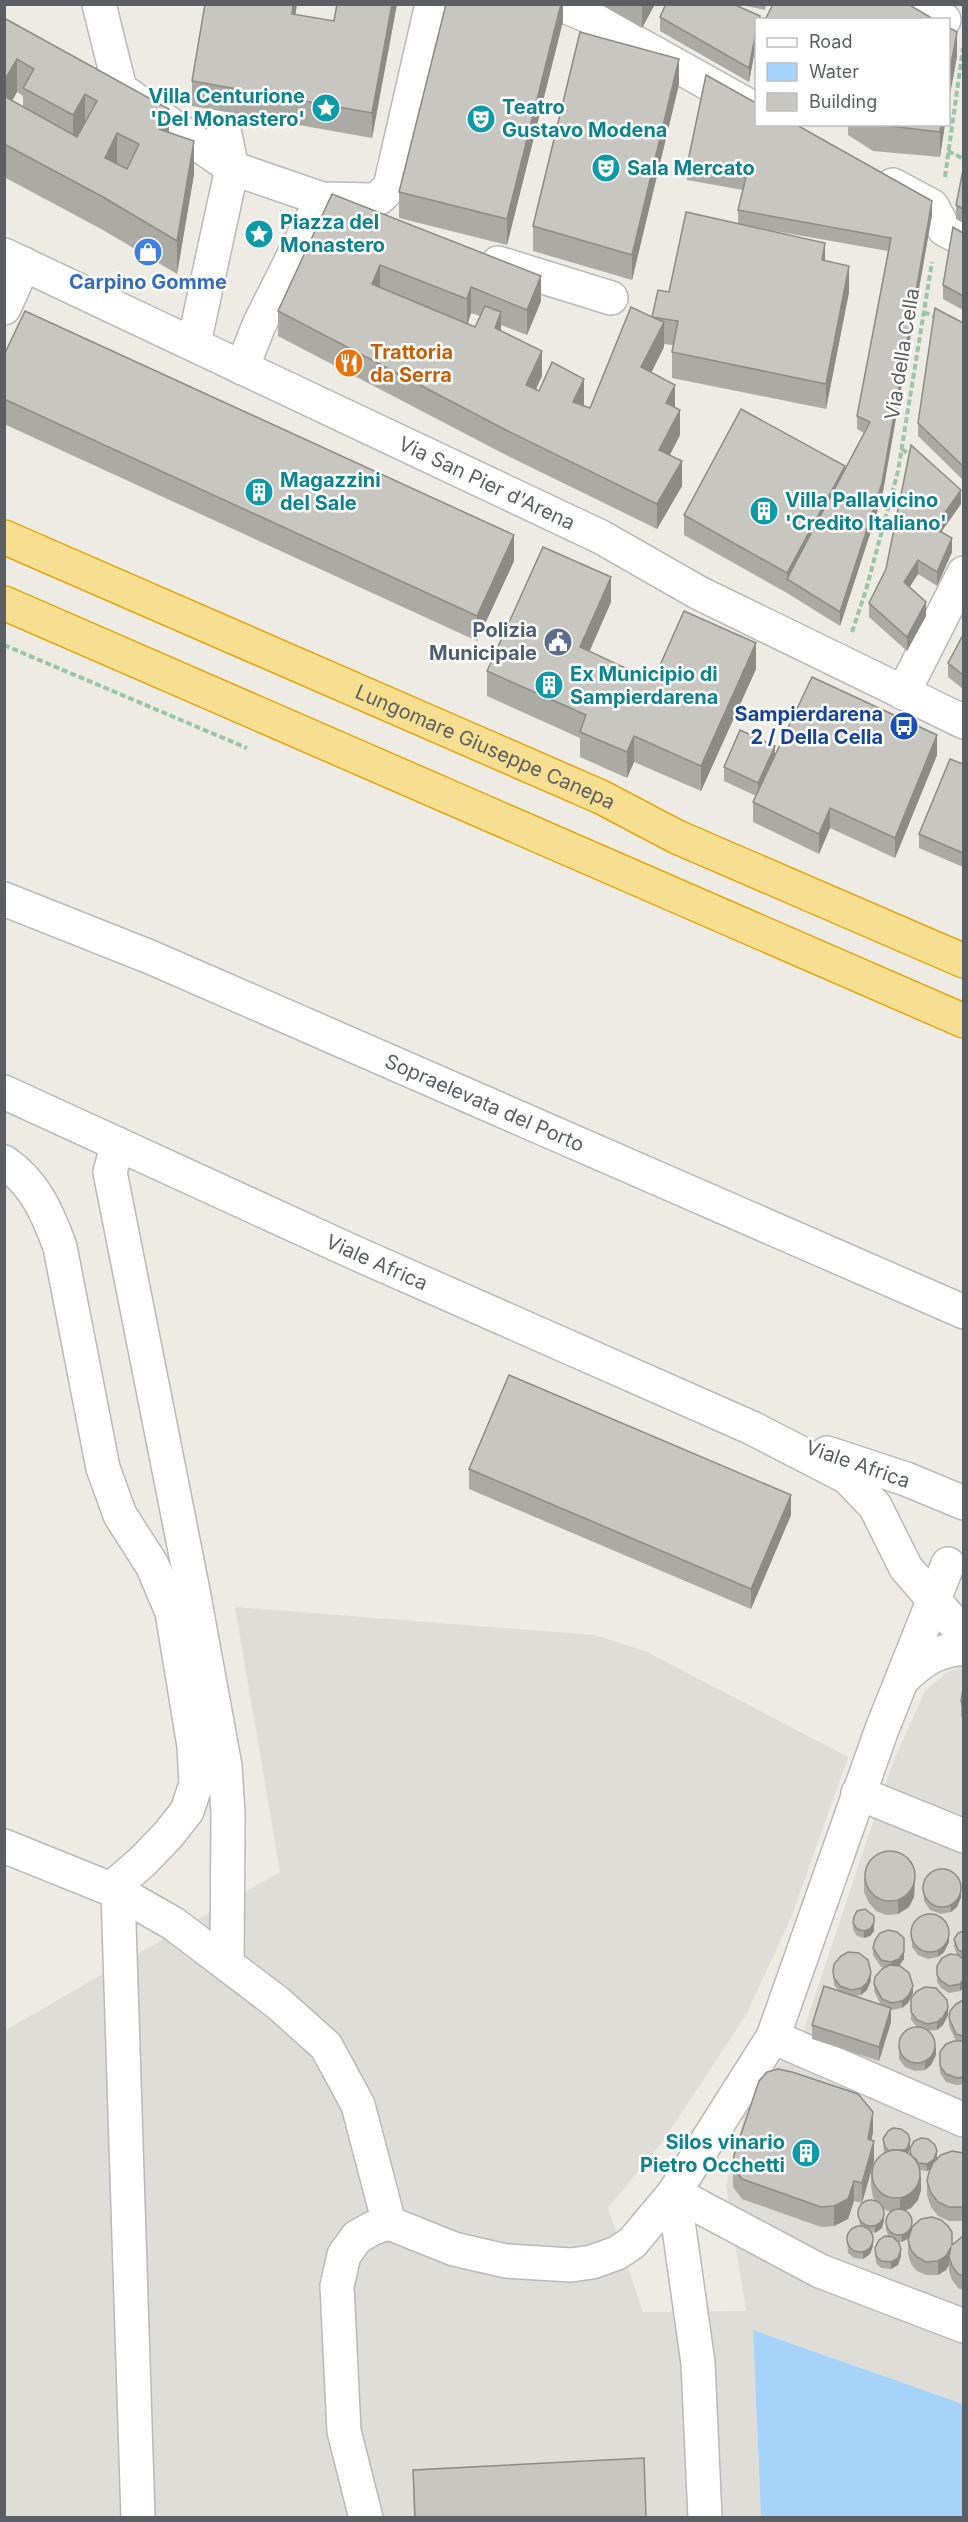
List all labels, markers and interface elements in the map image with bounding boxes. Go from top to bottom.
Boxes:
legend [755,18,950,126]
text: Road [809,31,852,52]
text: Water [809,61,859,82]
place label: Villa Centurione 'Del Monastero' [148,84,305,131]
text: Building [809,91,877,112]
place icon: Villa Centurione 'Del Monastero' [310,92,342,124]
place label: Teatro Gustavo Modena [502,95,667,142]
theatre icon: Teatro Gustavo Modena [465,103,497,135]
theatre icon: Sala Mercato [590,152,622,184]
place label: Sala Mercato [627,156,755,180]
place label: Piazza del Monastero [280,210,385,257]
place icon: Piazza del Monastero [243,218,275,250]
shop icon: Carpino Gomme [132,236,164,268]
place label: Carpino Gomme [69,270,227,294]
street label: Via della Cella [880,286,924,422]
place label: Trattoria da Serra [370,340,453,387]
restaurant icon: Trattoria da Serra [333,347,365,379]
street label: Via San Pier d'Arena [395,431,579,535]
place label: Magazzini del Sale [280,468,381,515]
building icon: Magazzini del Sale [243,476,275,508]
place label: Villa Pallavicino 'Credito Italiano' [785,488,947,535]
building icon: Villa Pallavicino 'Credito Italiano' [748,495,780,527]
place label: Polizia Municipale [429,618,537,665]
public building icon: Polizia Municipale [542,626,574,658]
place label: Ex Municipio di Sampierdarena [570,662,718,709]
building icon: Ex Municipio di Sampierdarena [533,669,565,701]
street label: Lungomare Giuseppe Canepa [352,679,619,814]
place label: Sampierdarena 2 / Della Cella [735,702,883,749]
bus stop icon: Sampierdarena 2 / Della Cella [888,710,920,742]
street label: Sopraelevata del Porto [381,1049,588,1157]
street label: Viale Africa [322,1229,431,1295]
street label: Viale Africa [803,1435,913,1493]
place label: Silos vinario Pietro Occhetti [640,2130,785,2177]
building icon: Silos vinario Pietro Occhetti [790,2137,822,2169]

